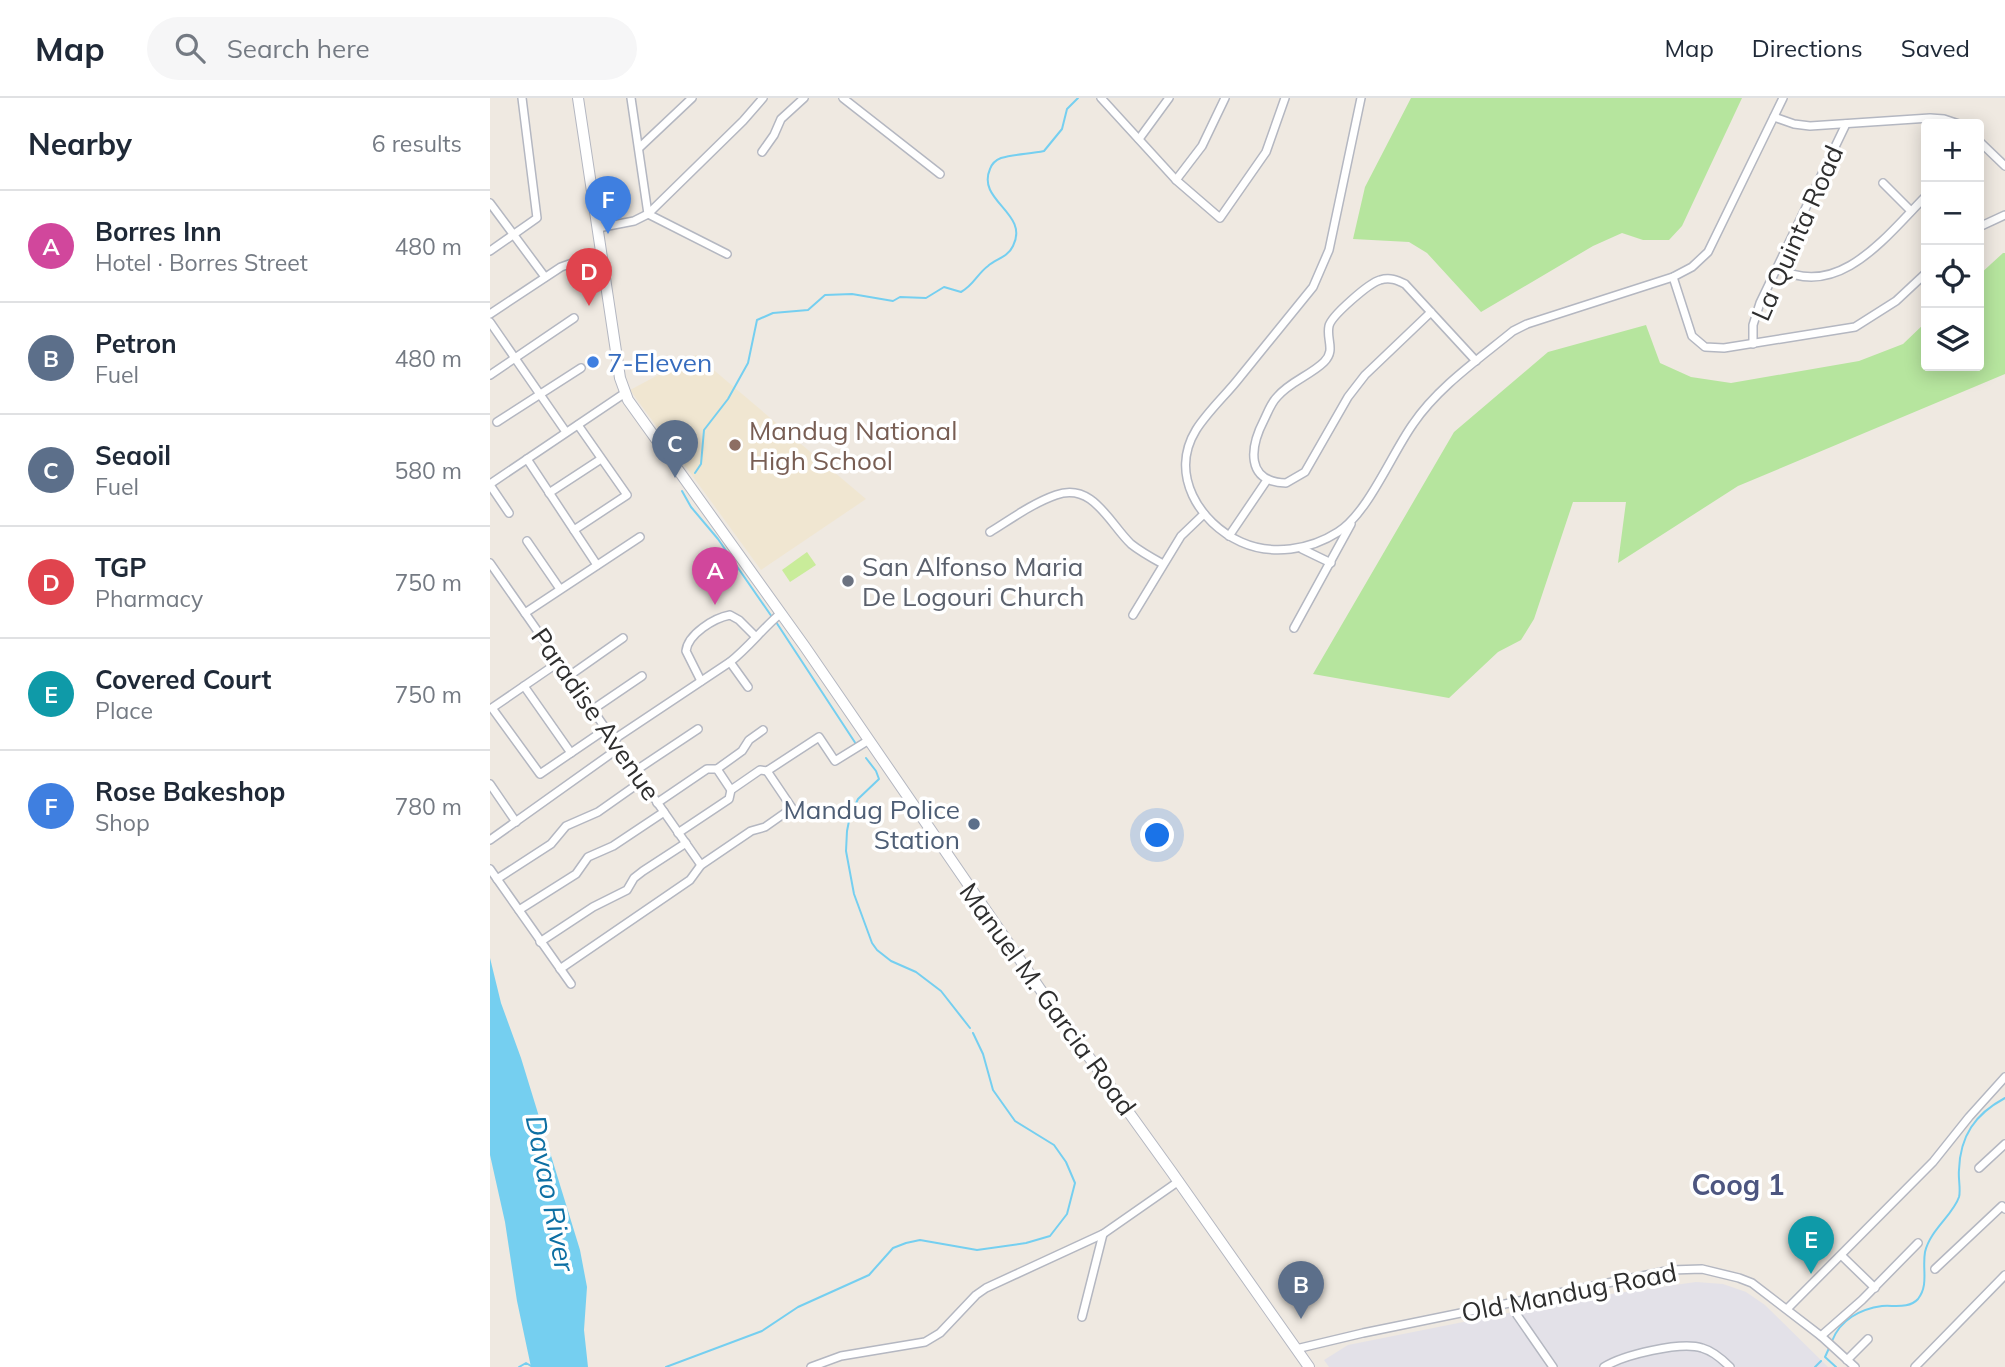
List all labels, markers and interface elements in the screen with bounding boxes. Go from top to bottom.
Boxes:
search box [147,17,637,80]
text: Map [35,28,105,69]
icon: search [171,29,209,67]
text: Search here [227,32,370,65]
text: Map [1664,33,1714,63]
text: Directions [1752,33,1863,63]
text: Saved [1901,33,1970,63]
map controls [1921,119,1984,371]
button: + [1921,119,1984,182]
text: Nearby [28,125,132,163]
text: 6 results [372,129,462,158]
street label: La Quinta Road [1744,140,1850,326]
pin: F [585,176,631,234]
button: − [1921,182,1984,245]
text: Borres Inn [95,215,222,248]
text: A [42,232,60,261]
text: 480 m [394,232,462,261]
button: locate [1921,245,1984,308]
text: Hotel · Borres Street [95,248,308,277]
pin: D [566,248,612,306]
button: layers [1921,308,1984,371]
text: Petron [95,327,177,360]
text: B [43,344,59,373]
text: 480 m [394,344,462,373]
place label: 7-Eleven [607,346,712,379]
marker: 7-Eleven [585,354,601,370]
text: Fuel [95,360,139,389]
place label: Mandug National High School [749,414,957,477]
pin: C [652,420,698,478]
marker: Mandug National High School [727,437,743,453]
text: Seaoil [95,439,171,472]
text: C [43,456,59,485]
text: 580 m [394,456,462,485]
text: Fuel [95,472,139,501]
pin: A [692,547,738,605]
place label: San Alfonso Maria De Logouri Church [862,550,1085,613]
text: TGP [95,551,147,584]
text: D [42,568,60,597]
text: 750 m [394,568,462,597]
marker: San Alfonso Maria De Logouri Church [840,573,856,589]
text: Pharmacy [95,584,203,613]
street label: Paradise Avenue [524,621,668,807]
text: Covered Court [95,663,271,696]
text: E [44,680,58,709]
text: 750 m [394,680,462,709]
text: Place [95,696,153,725]
text: Rose Bakeshop [95,775,285,808]
text: F [44,792,58,821]
text: 780 m [394,792,462,821]
place label: Mandug Police Station [783,793,960,856]
text: Shop [95,808,150,837]
marker: Mandug Police Station [966,816,982,832]
your location [1140,818,1174,852]
street label: Manuel M. Garcia Road [953,876,1143,1122]
water label: Davao River [519,1112,584,1276]
district label: Coog 1 [1691,1167,1785,1202]
pin: E [1788,1216,1834,1274]
street label: Old Mandug Road [1459,1255,1679,1329]
pin: B [1278,1261,1324,1319]

